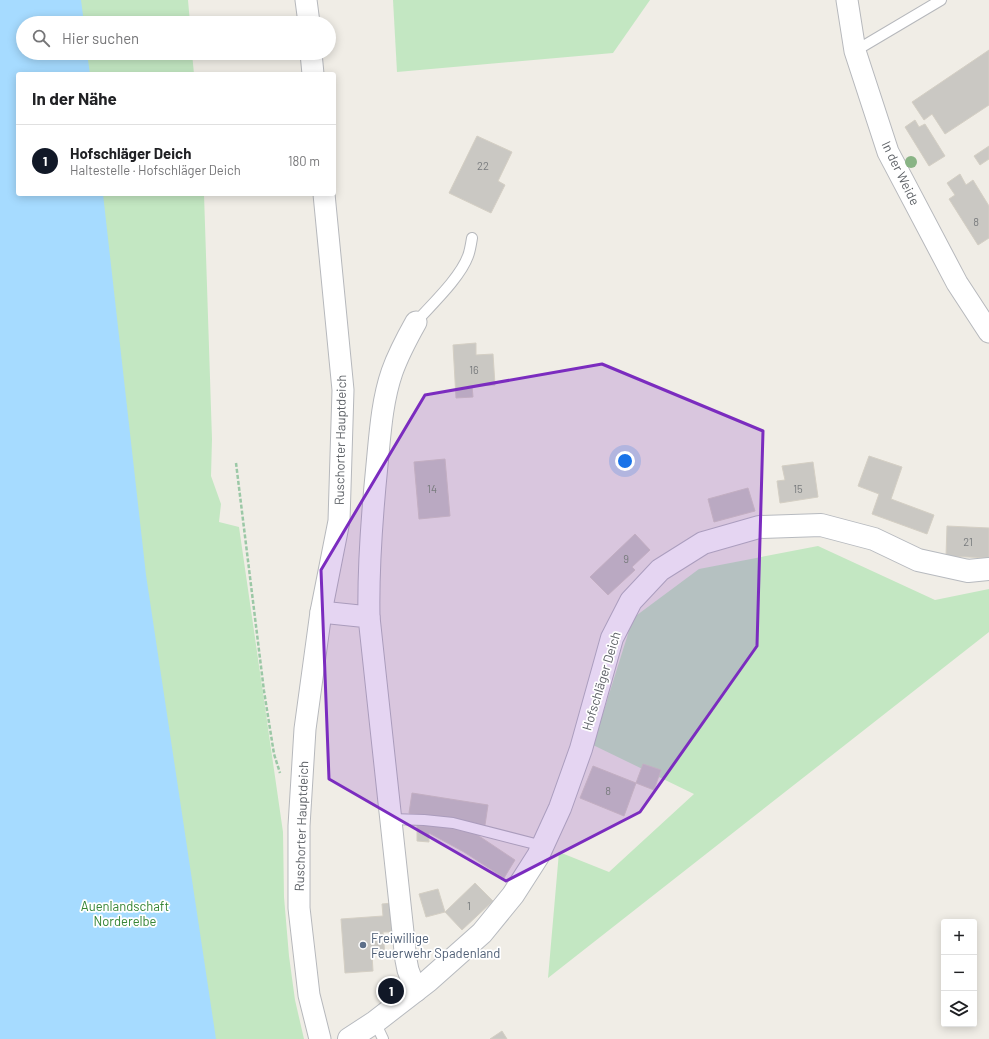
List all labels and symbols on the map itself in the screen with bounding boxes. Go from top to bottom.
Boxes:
street label: In der Weide [879,138,923,208]
house number: 22 [477,159,489,172]
house number: 8 [973,215,979,228]
house number: 16 [469,363,479,376]
street label: Ruschorter Hauptdeich [331,375,349,505]
your location [615,451,635,471]
house number: 14 [427,482,437,495]
house number: 15 [793,482,803,495]
house number: 21 [963,535,973,548]
house number: 9 [623,552,629,565]
street label: Hofschläger Deich [578,629,624,733]
street label: Ruschorter Hauptdeich [291,760,311,892]
house number: 8 [605,784,611,797]
park label: Auenlandschaft Norderelbe [81,898,169,929]
house number: 1 [467,899,471,912]
place label: Freiwillige Feuerwehr Spadenland [371,930,500,961]
marker: Freiwillige Feuerwehr Spadenland [358,940,368,950]
pin: 1 [378,976,404,1006]

